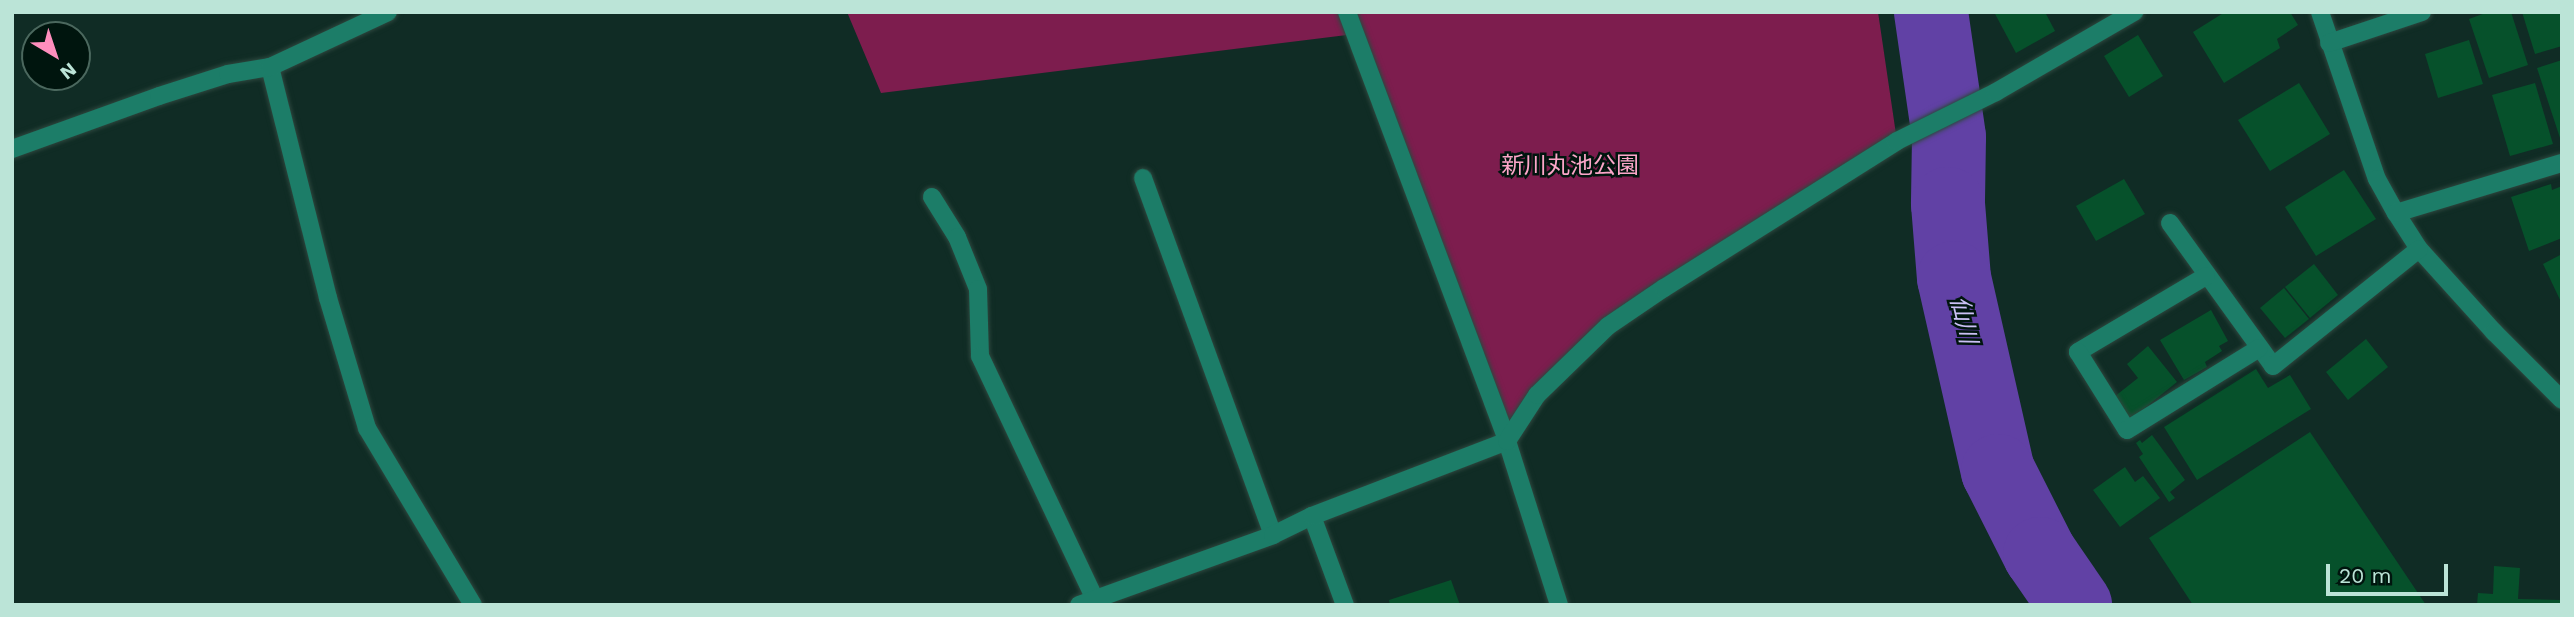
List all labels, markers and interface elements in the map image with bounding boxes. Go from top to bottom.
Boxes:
north arrow [21,21,91,91]
text: N [56,58,81,85]
park label: 新川丸池公園 [1501,152,1639,180]
water label: 仙川 [1944,293,1982,347]
scale bar [2329,550,2452,594]
text: 20 m [2339,563,2391,588]

